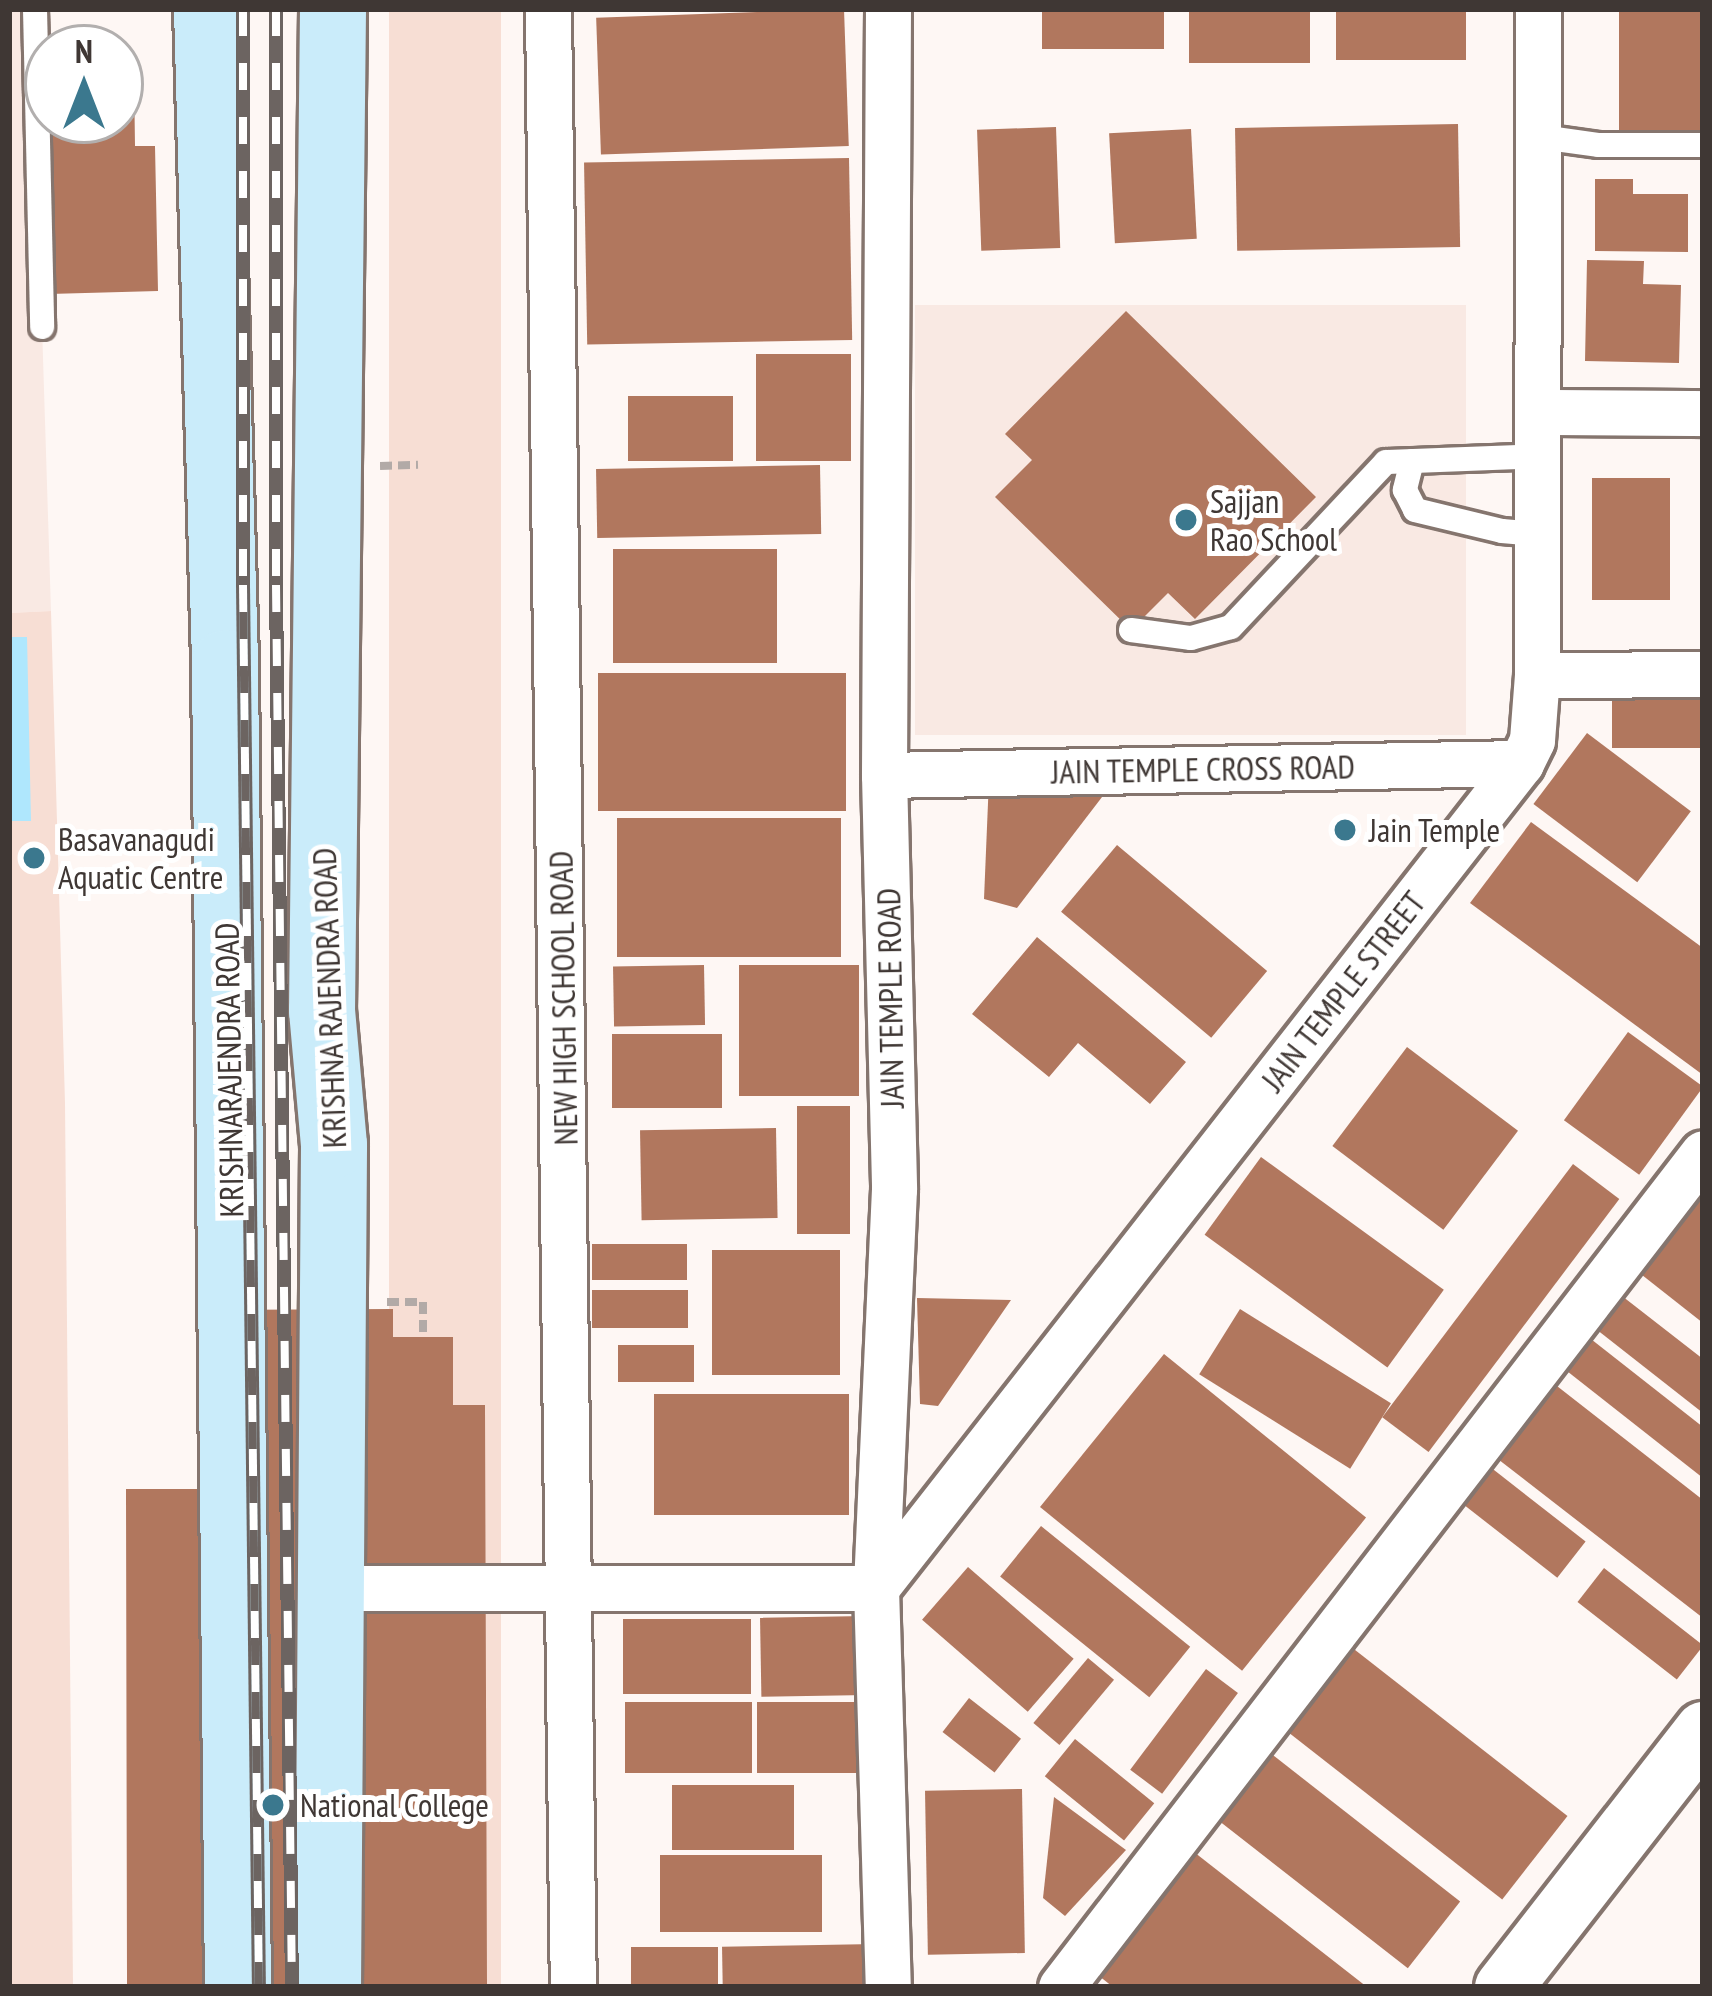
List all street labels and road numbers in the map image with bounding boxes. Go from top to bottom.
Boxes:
street label: JAIN TEMPLE CROSS ROAD [1051,747,1355,791]
street label: KRISHNA RAJENDRA ROAD [304,846,354,1150]
street label: NEW HIGH SCHOOL ROAD [541,849,585,1147]
street label: JAIN TEMPLE STREET [1252,883,1434,1099]
street label: JAIN TEMPLE ROAD [868,887,912,1109]
street label: KRISHNARAJENDRA ROAD [207,922,251,1218]

